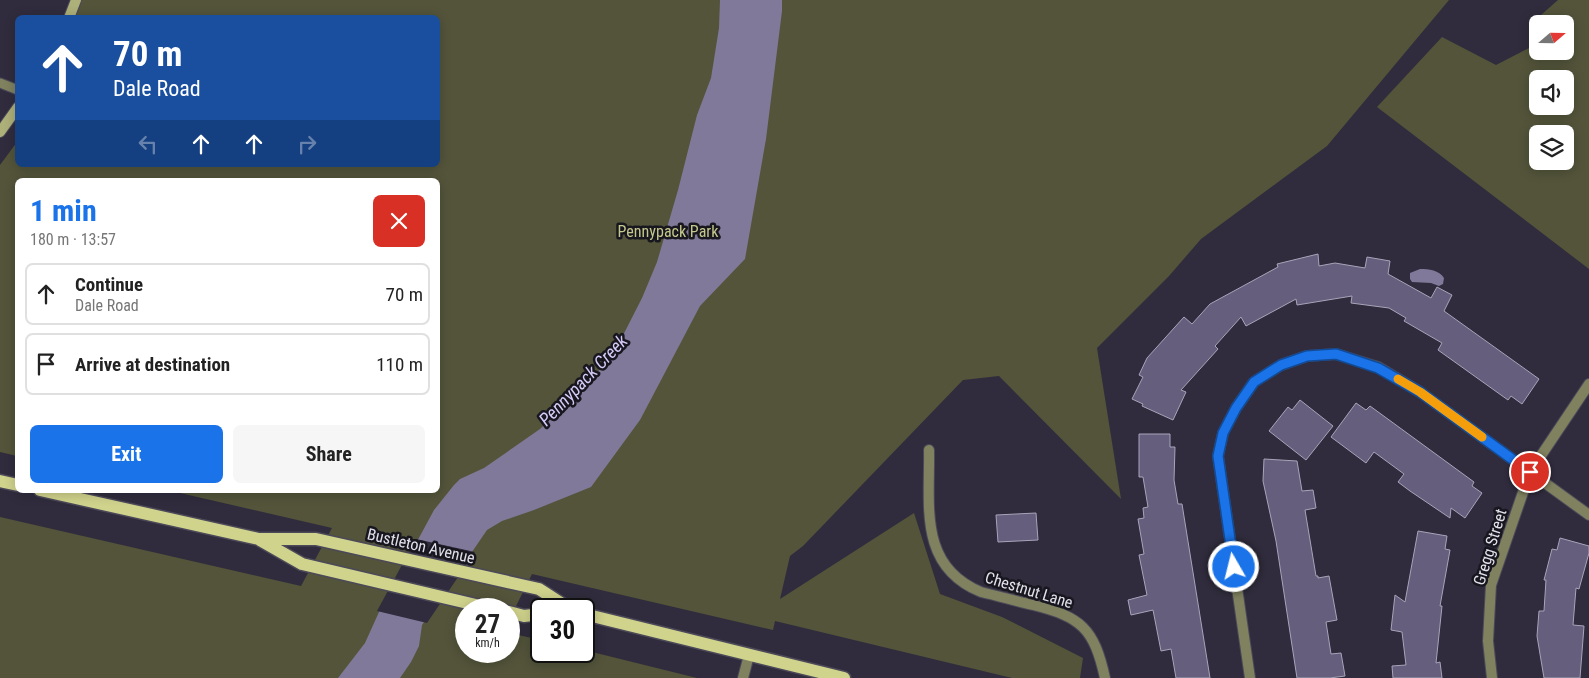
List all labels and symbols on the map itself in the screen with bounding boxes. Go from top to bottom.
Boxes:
north arrow [1529,15,1574,60]
park label: Pennypack Park [618,222,719,241]
water label: Pennypack Creek [534,329,632,430]
pin [1509,451,1551,493]
street label: Gregg Street [1469,506,1511,587]
street label: Bustleton Avenue [365,524,477,568]
position arrow [1207,540,1259,592]
street label: Chestnut Lane [983,568,1075,612]
speed limit sign: 30 [530,598,595,663]

